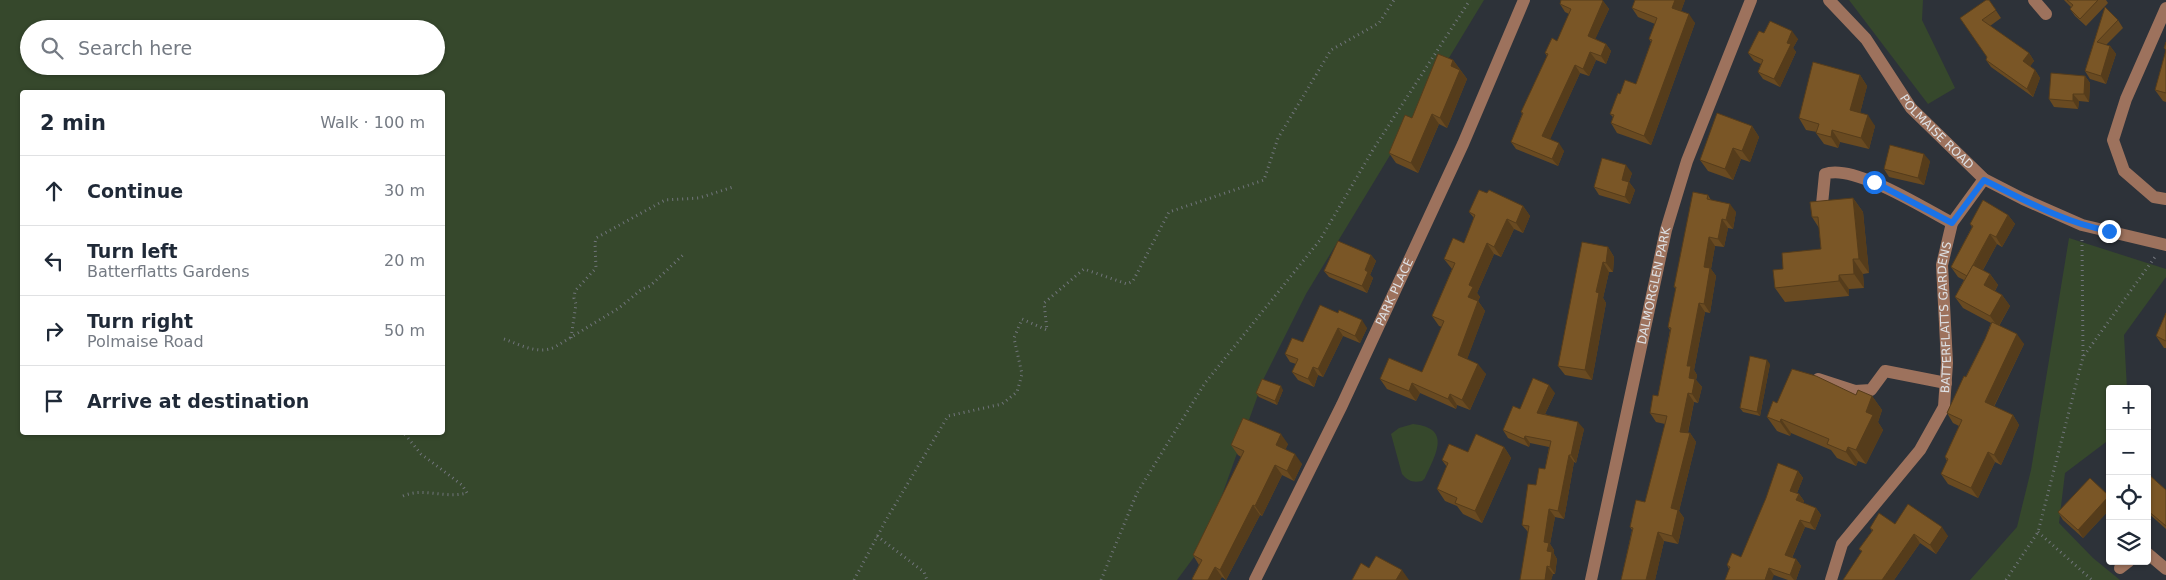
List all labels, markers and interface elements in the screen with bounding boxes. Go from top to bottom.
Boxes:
search box [20,20,445,75]
icon: search [38,34,66,62]
text: Search here [78,37,192,59]
street label: POLMAISE ROAD [1897,92,1977,172]
text: 2 min [40,111,106,135]
text: Walk · 100 m [320,113,425,132]
route start [1863,171,1886,194]
icon: ahead [40,177,68,205]
text: Continue [87,180,183,202]
text: 30 m [384,181,425,200]
route end [2098,220,2121,243]
street label: DALMORGLEN PARK [1635,225,1674,346]
text: Turn left [87,240,178,262]
street label: BATTERFLATTS GARDENS [1935,240,1954,394]
icon: left [40,247,68,275]
text: 20 m [384,251,425,270]
street label: PARK PLACE [1373,256,1416,328]
text: Batterflatts Gardens [87,262,250,281]
text: Turn right [87,310,193,332]
icon: right [40,317,68,345]
text: 50 m [384,321,425,340]
text: Polmaise Road [87,332,204,351]
map controls [2106,385,2151,565]
button: + [2106,385,2151,430]
icon: arrive [40,387,68,415]
text: Arrive at destination [87,390,309,412]
button: − [2106,430,2151,475]
button: locate [2106,475,2151,520]
button: layers [2106,520,2151,565]

